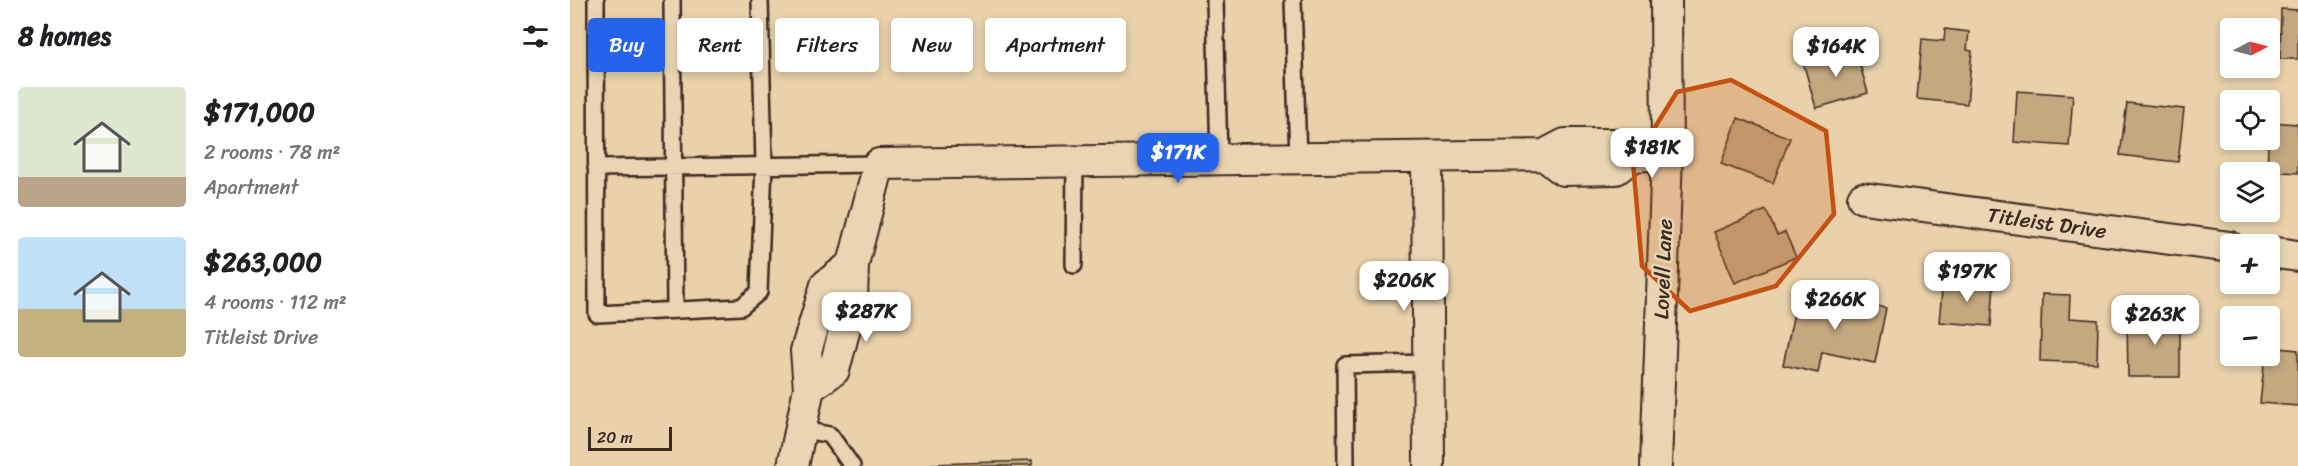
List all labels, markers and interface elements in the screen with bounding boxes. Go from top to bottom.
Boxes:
text: 8 homes [18,13,111,59]
chip: Buy [588,18,665,72]
chip: Rent [677,18,763,72]
chip: Filters [775,18,879,72]
chip: New [891,18,973,72]
chip: Apartment [985,18,1126,72]
north arrow [2220,18,2280,78]
map controls [2220,18,2280,366]
icon: filters [519,20,552,53]
pin: $164K [1794,27,1878,78]
text: $164K [1807,29,1865,64]
text: $171,000 [204,89,315,135]
button: locate [2220,90,2280,150]
icon: home [66,111,138,183]
pin: $181K [1610,128,1694,179]
text: $181K [1625,130,1679,165]
pin: $171K [1136,133,1220,184]
text: 2 rooms · 78 m² [204,135,340,170]
text: $171K [1151,135,1205,170]
button: layers [2220,162,2280,222]
text: Apartment [204,170,298,205]
street label: Titleist Drive [1985,196,2109,250]
street label: Lovell Lane [1642,218,1684,320]
button: + [2220,234,2280,294]
text: $263,000 [204,239,322,285]
pin: $197K [1925,252,2009,303]
text: $197K [1938,254,1996,289]
icon: home [66,261,138,333]
pin: $206K [1362,261,1446,312]
text: $206K [1373,263,1435,298]
pin: $266K [1793,280,1877,331]
text: $266K [1805,282,1865,317]
text: 4 rooms · 112 m² [204,285,347,320]
pin: $287K [824,292,908,343]
text: $287K [836,294,896,329]
pin: $263K [2113,295,2197,346]
text: $263K [2125,297,2185,332]
button: − [2220,306,2280,366]
text: Titleist Drive [204,320,318,355]
text: 20 m [597,423,633,452]
scale bar [588,424,672,452]

